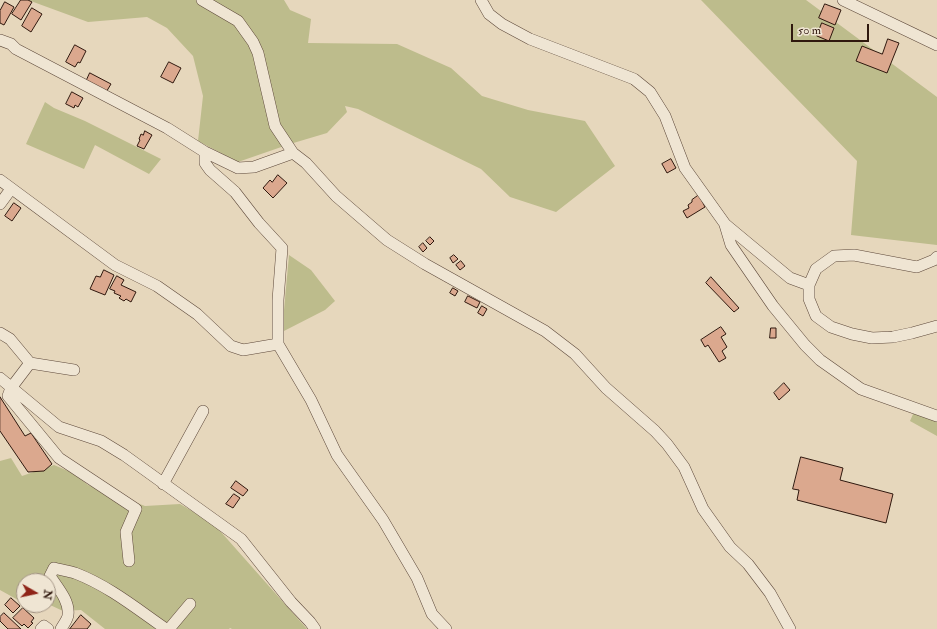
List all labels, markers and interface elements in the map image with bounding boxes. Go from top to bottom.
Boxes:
scale bar [793,16,871,42]
text: 50 m [798,23,821,38]
north arrow [16,573,56,613]
text: N [40,589,55,601]

